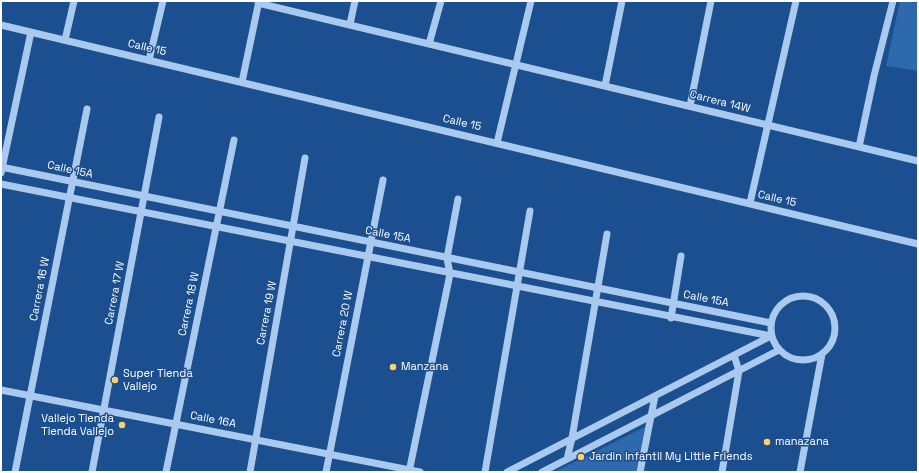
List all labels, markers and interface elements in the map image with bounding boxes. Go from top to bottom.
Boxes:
street label: Calle 15 [126,37,168,59]
street label: Carrera 14W [688,88,752,116]
street label: Calle 15 [441,112,483,134]
street label: Calle 15A [46,159,94,181]
street label: Calle 15 [756,188,798,210]
street label: Calle 15A [364,224,412,246]
street label: Carrera 16 W [27,256,53,322]
street label: Carrera 17 W [102,260,128,326]
street label: Carrera 18 W [176,271,202,337]
street label: Carrera 19 W [254,280,280,346]
street label: Calle 15A [682,288,730,310]
street label: Carrera 20 W [330,290,356,358]
place label: Manzana [401,360,449,374]
marker: Manzana [388,362,398,372]
place label: Super Tienda Vallejo [123,367,193,393]
marker: Super Tienda Vallejo [110,375,120,385]
street label: Calle 16A [189,409,237,431]
place label: Vallejo Tienda Tienda Vallejo [41,412,114,438]
marker: Vallejo Tienda Tienda Vallejo [117,420,127,430]
place label: manazana [775,435,829,449]
marker: manazana [762,437,772,447]
place label: Jardin Infantil My Little Friends [589,450,752,464]
marker: Jardin Infantil My Little Friends [576,452,586,462]

